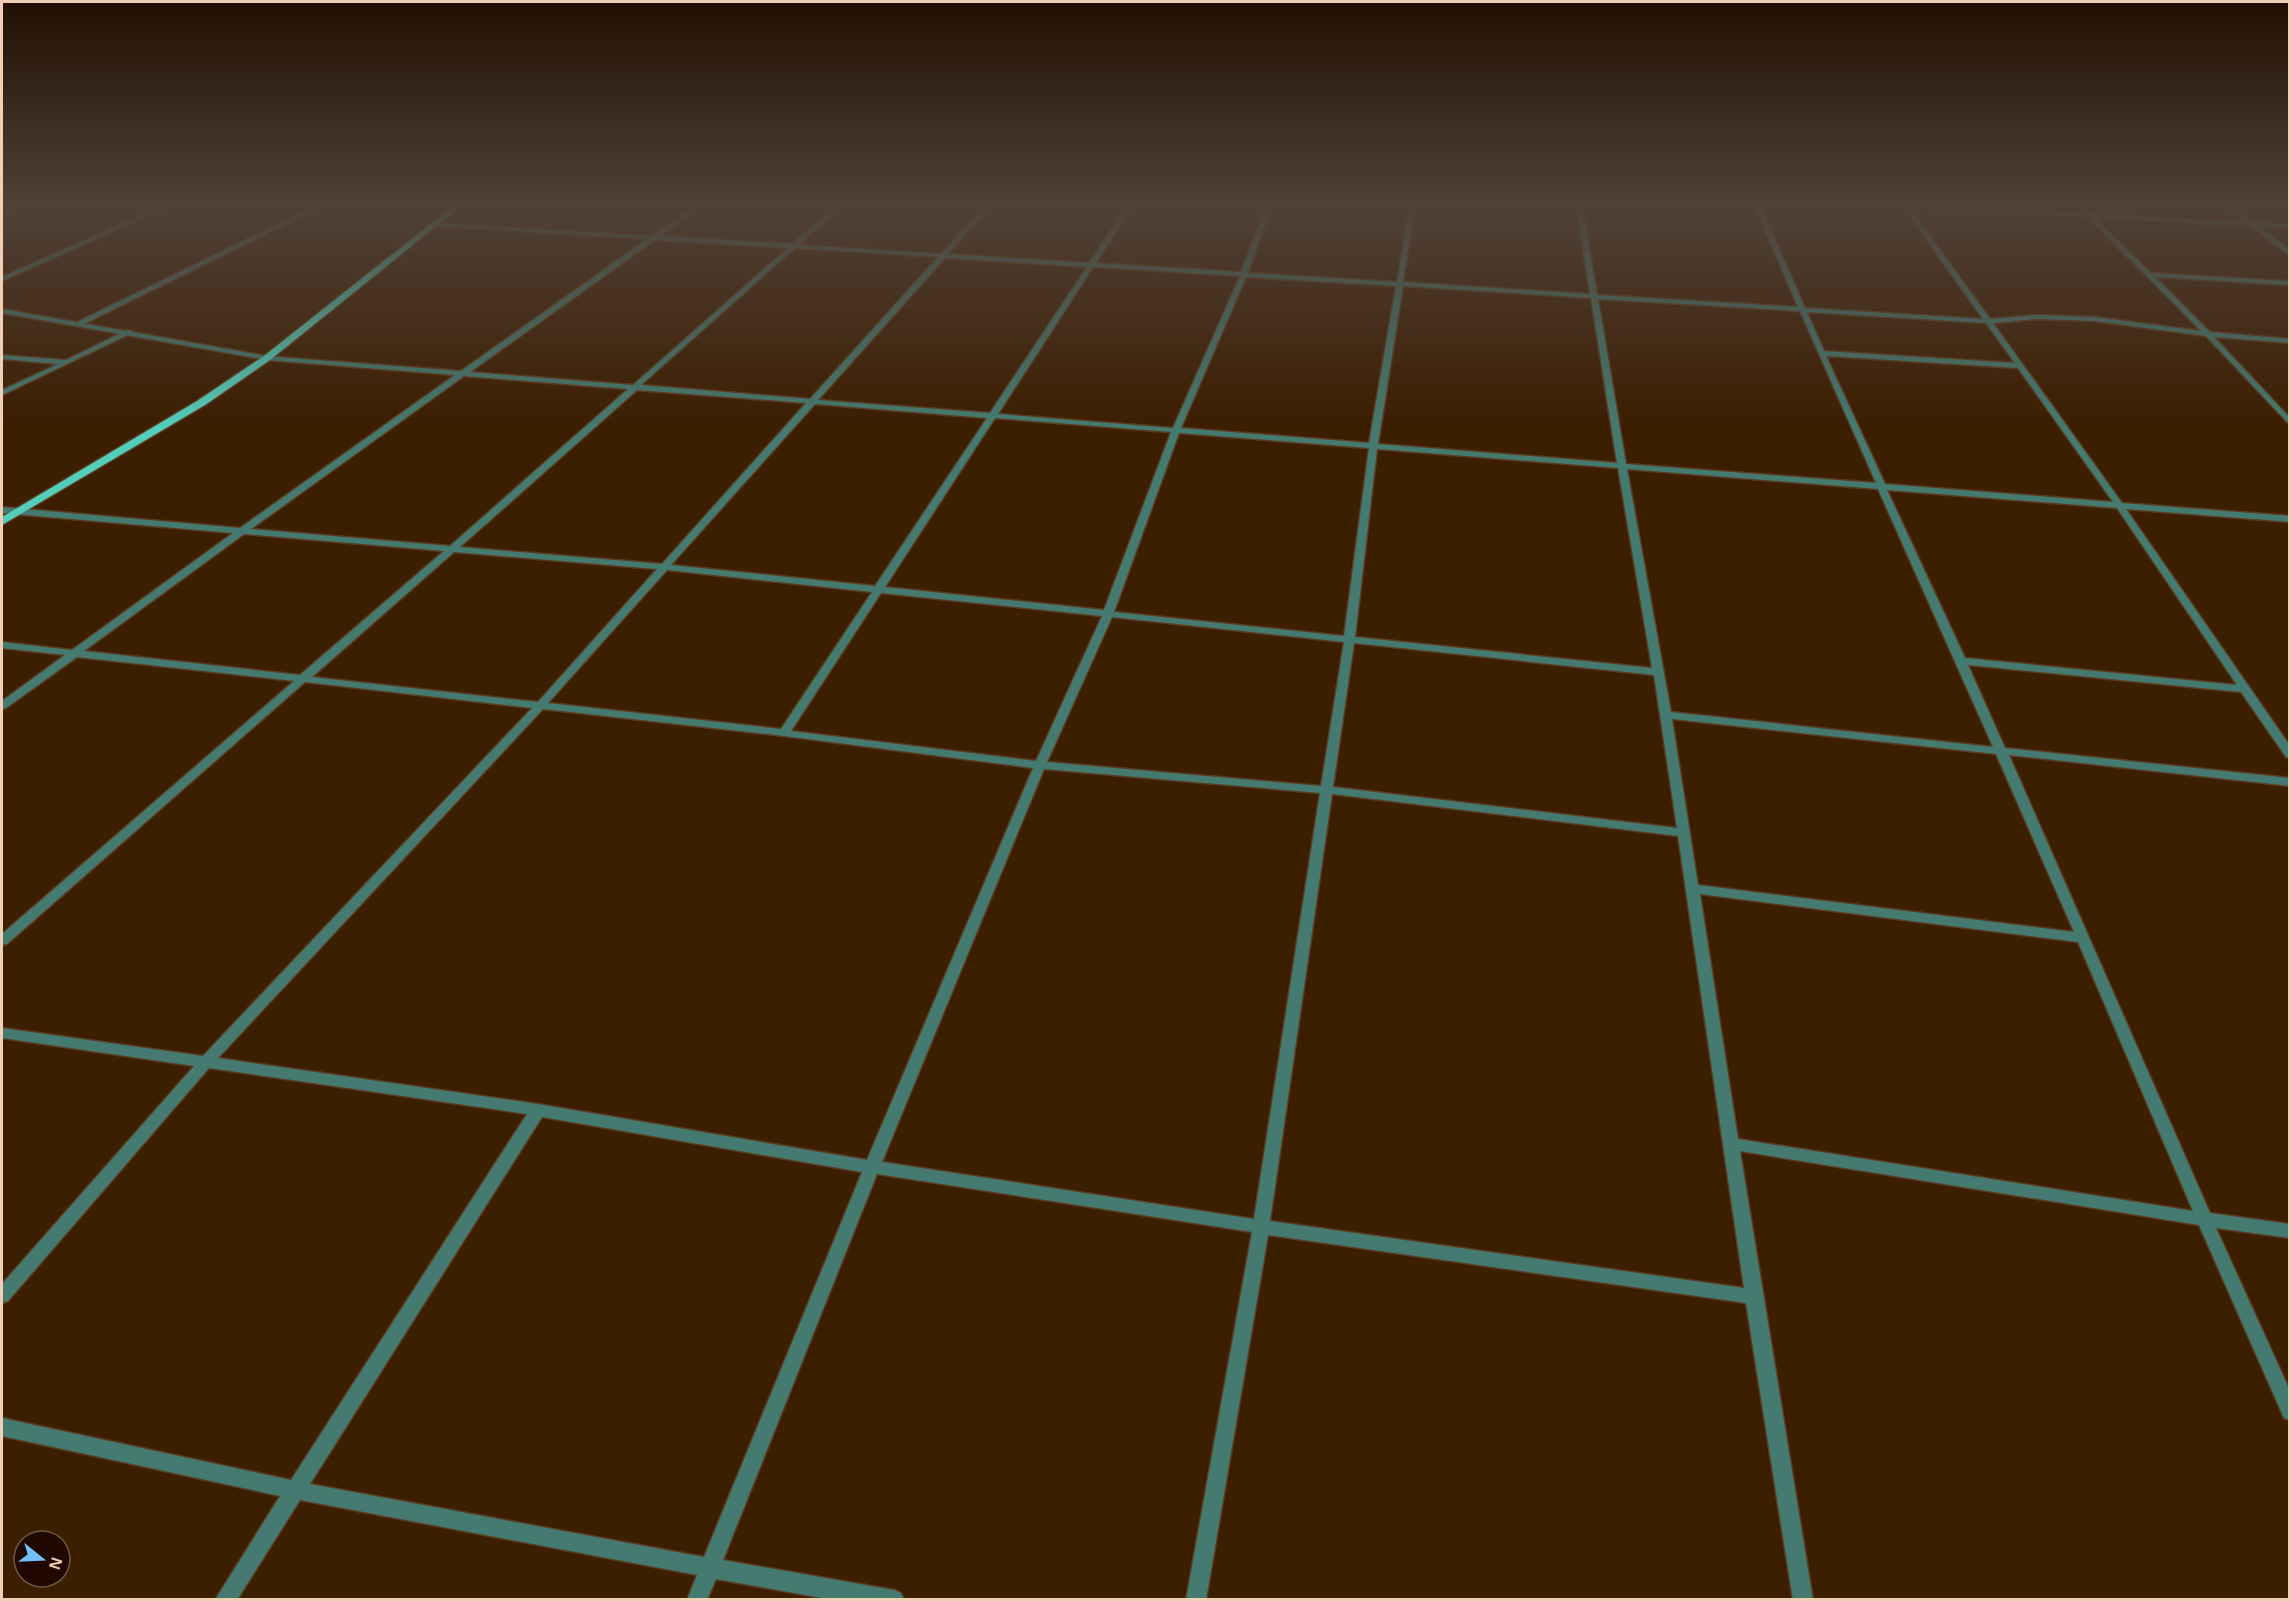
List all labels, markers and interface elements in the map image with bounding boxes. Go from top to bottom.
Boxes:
north arrow [12,1529,72,1589]
text: N [46,1555,66,1572]

